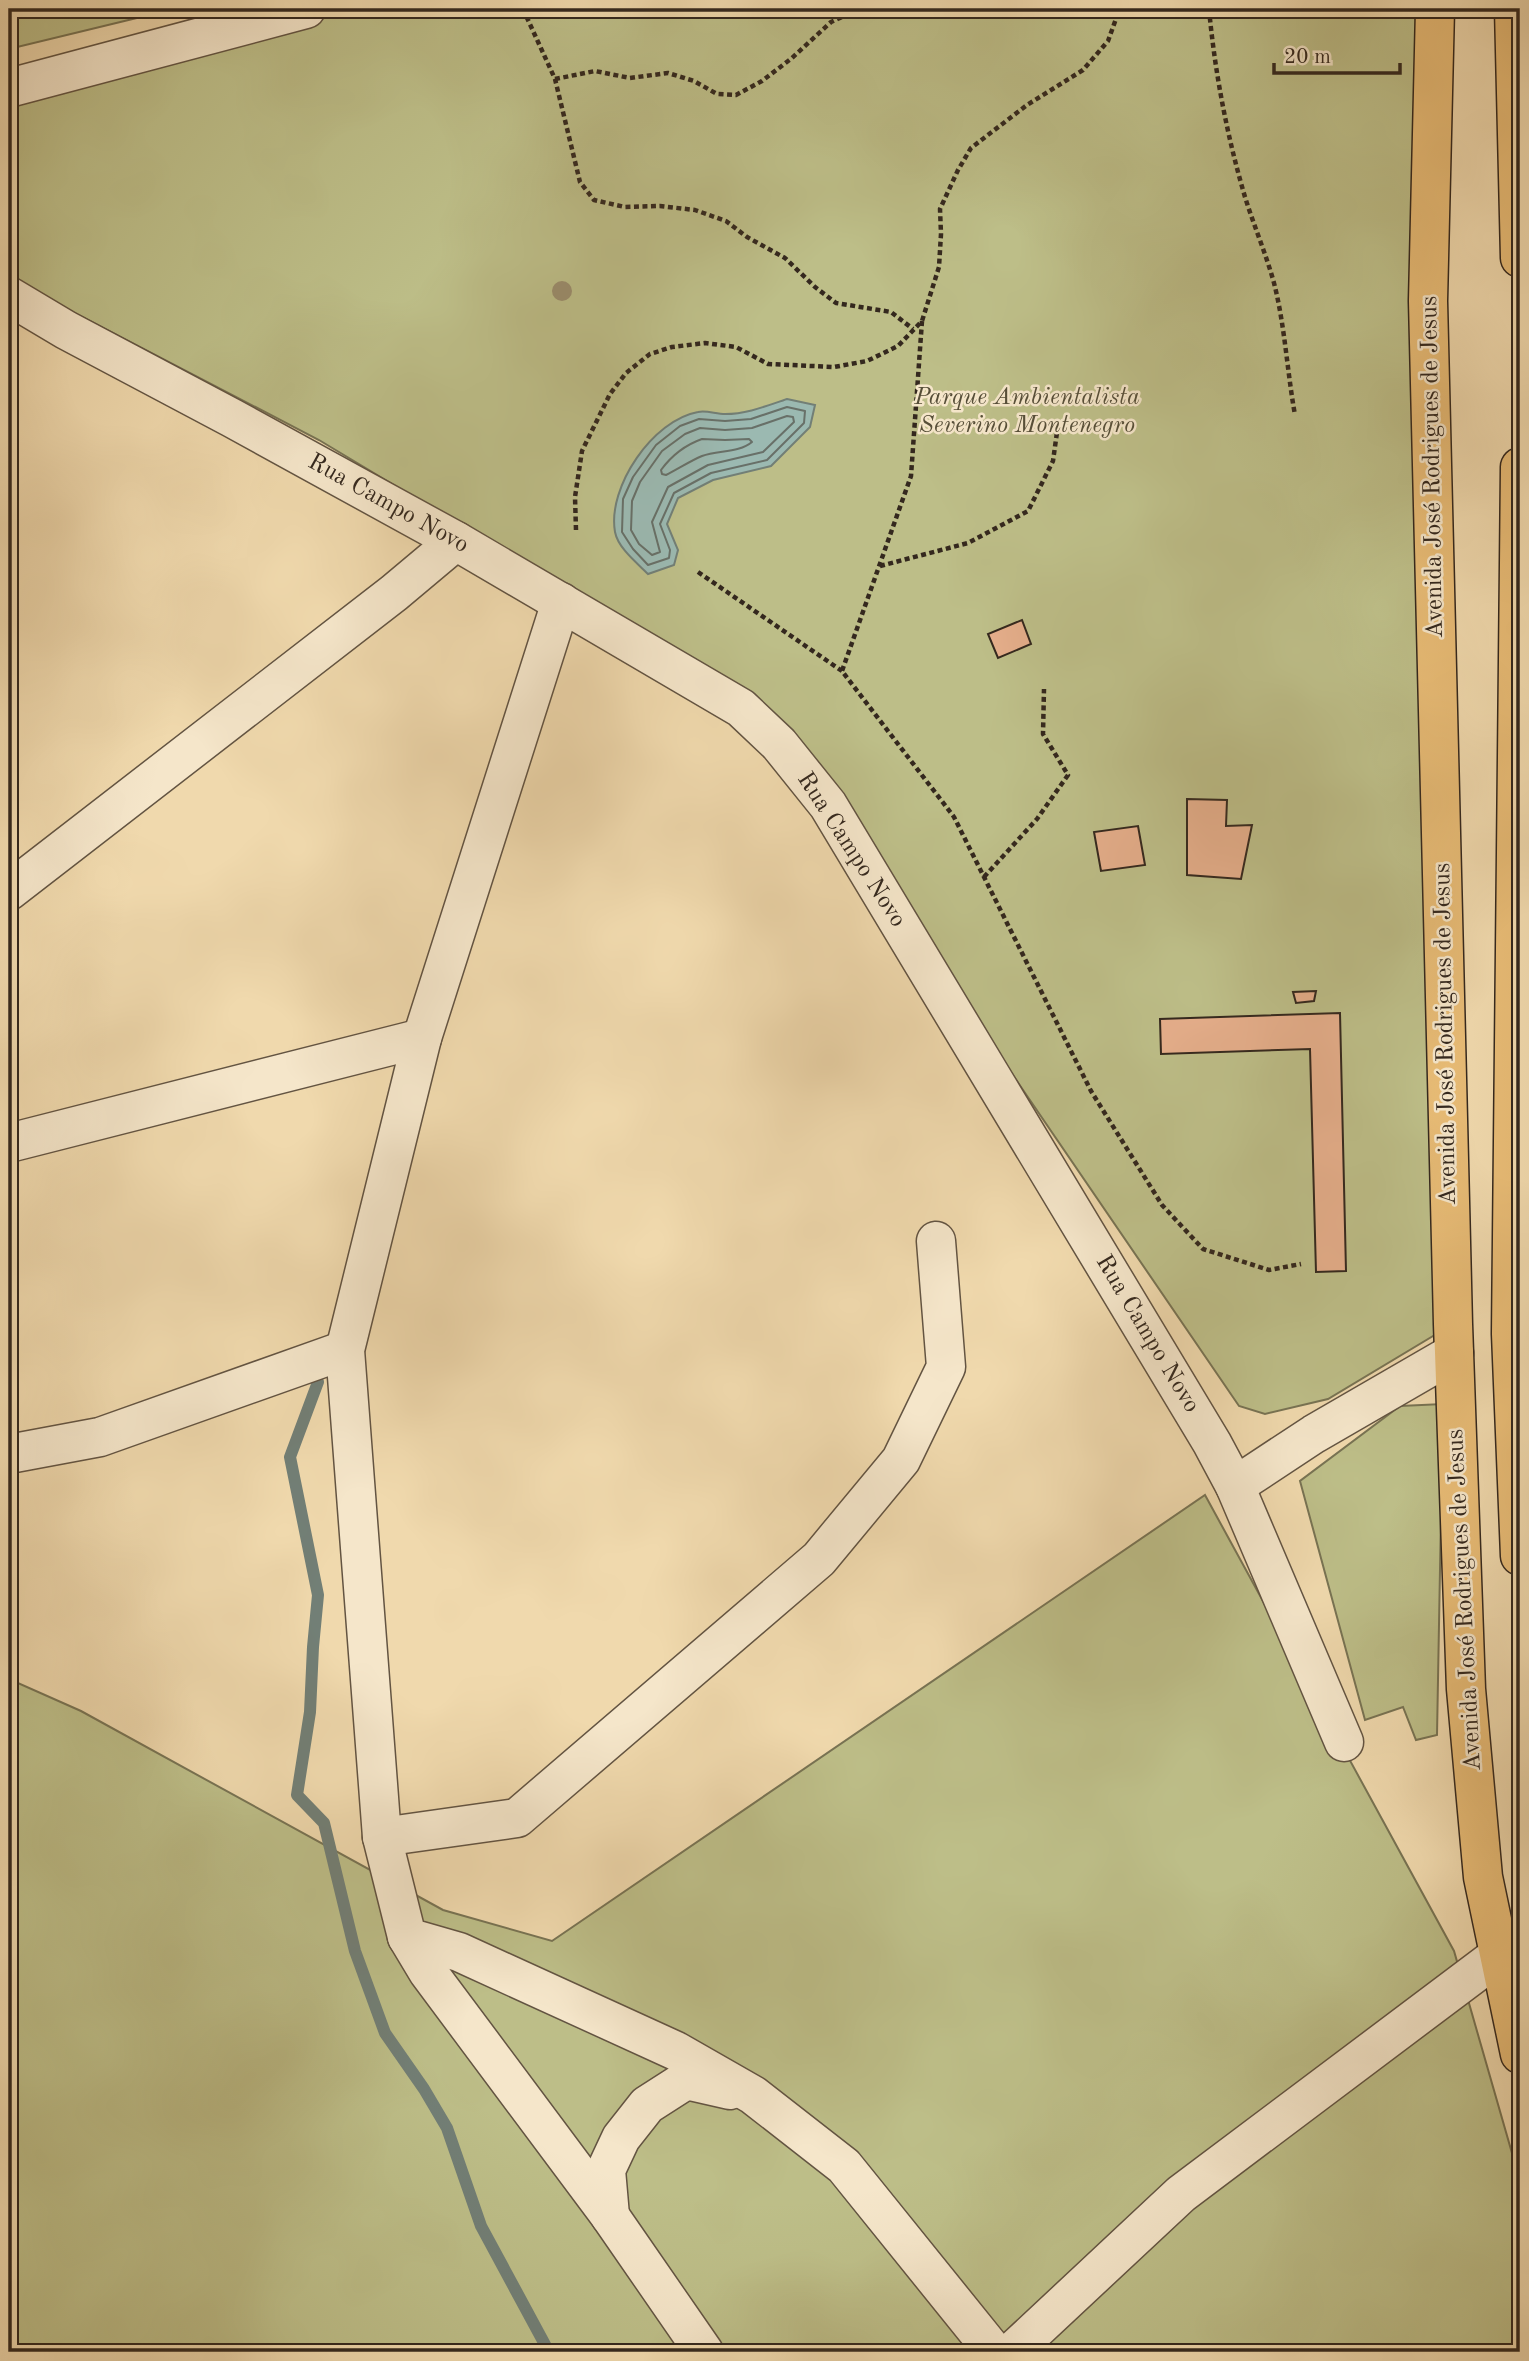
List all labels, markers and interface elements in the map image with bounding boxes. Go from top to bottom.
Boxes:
scale bar [1274,32,1400,76]
text: 20 m [1284,47,1331,68]
street label: Avenida José Rodrigues de Jesus [1418,295,1448,639]
park label: Parque Ambientalista Severino Montenegro [913,386,1140,438]
street label: Rua Campo Novo [304,450,472,558]
street label: Rua Campo Novo [792,768,910,932]
street label: Avenida José Rodrigues de Jesus [1431,862,1461,1206]
street label: Rua Campo Novo [1090,1251,1204,1417]
street label: Avenida José Rodrigues de Jesus [1444,1428,1486,1772]

